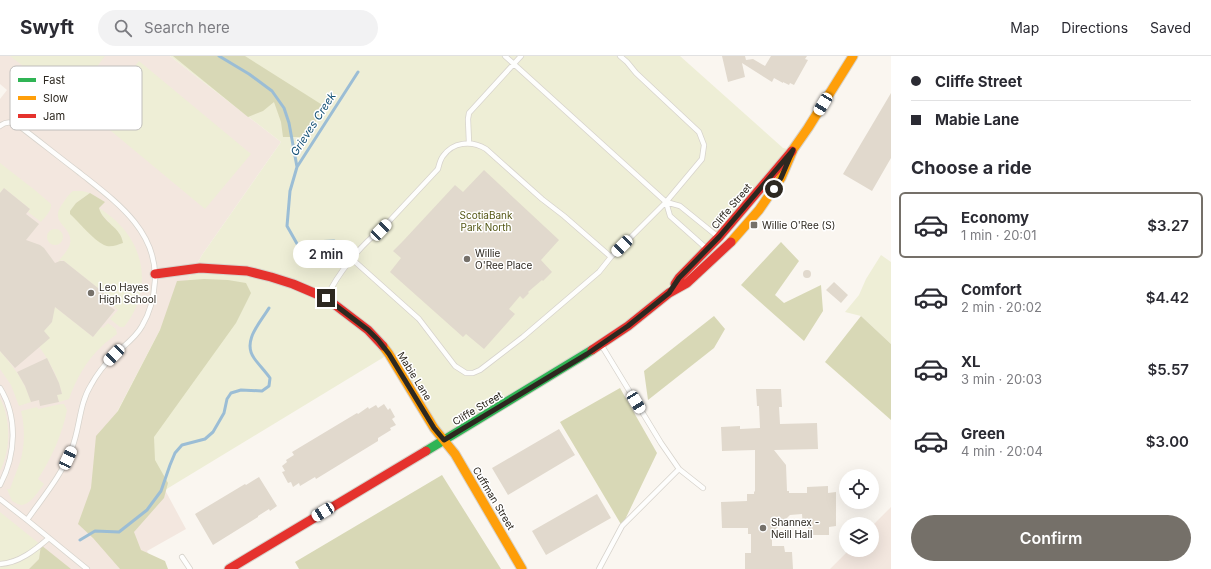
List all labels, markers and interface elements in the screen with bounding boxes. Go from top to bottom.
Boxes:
search box [98,10,378,46]
text: Swyft [20,16,74,39]
icon: search [112,17,134,39]
text: Search here [144,18,230,37]
text: Map [1010,19,1039,36]
text: Directions [1061,19,1128,36]
text: Saved [1150,19,1191,36]
legend [10,66,142,130]
text: Cliffe Street [935,72,1022,91]
text: Fast [43,73,65,87]
water label: Grieves Creek [287,89,339,159]
text: Slow [43,91,68,105]
car [812,91,834,117]
text: Jam [43,109,65,123]
text: Mabie Lane [935,110,1019,129]
text: Choose a ride [911,157,1032,178]
street label: Cliffe Street [708,180,754,231]
route start [765,180,783,198]
icon: car [913,207,949,243]
text: Economy [961,208,1029,227]
park label: ScotiaBank Park North [460,209,513,233]
text: $3.27 [1147,216,1189,235]
car [368,217,394,243]
place label: Willie O'Ree (S) [762,219,835,231]
marker: Willie O'Ree (S) [749,220,759,230]
text: 1 min · 20:01 [961,227,1037,243]
car [609,233,635,259]
callout: 2 min [293,240,359,268]
text: 2 min [309,246,343,262]
place label: Willie O'Ree Place [475,247,533,271]
marker: Willie O'Ree Place [462,254,472,264]
icon: car [913,279,949,315]
text: Comfort [961,280,1022,299]
place label: Leo Hayes High School [99,281,156,305]
marker: Leo Hayes High School [86,288,96,298]
text: $4.42 [1146,288,1189,307]
route end [317,289,335,307]
text: 2 min · 20:02 [961,299,1042,315]
car [101,342,127,368]
street label: Mabie Lane [395,350,435,403]
icon: car [913,351,949,387]
text: XL [961,352,981,371]
text: $5.57 [1147,360,1189,379]
text: 3 min · 20:03 [961,371,1042,387]
street label: Cliffe Street [450,388,505,427]
car [625,389,647,415]
icon: car [913,423,949,459]
text: Green [961,424,1005,443]
text: $3.00 [1146,432,1189,451]
text: 4 min · 20:04 [961,443,1043,459]
car [57,445,79,471]
street label: Cuffman Street [470,464,518,532]
map controls [839,469,879,557]
button: locate [839,469,879,509]
car [310,501,336,523]
button: Confirm [911,515,1191,561]
place label: Shannex - Neill Hall [771,516,819,540]
button: layers [839,517,879,557]
marker: Shannex - Neill Hall [758,523,768,533]

